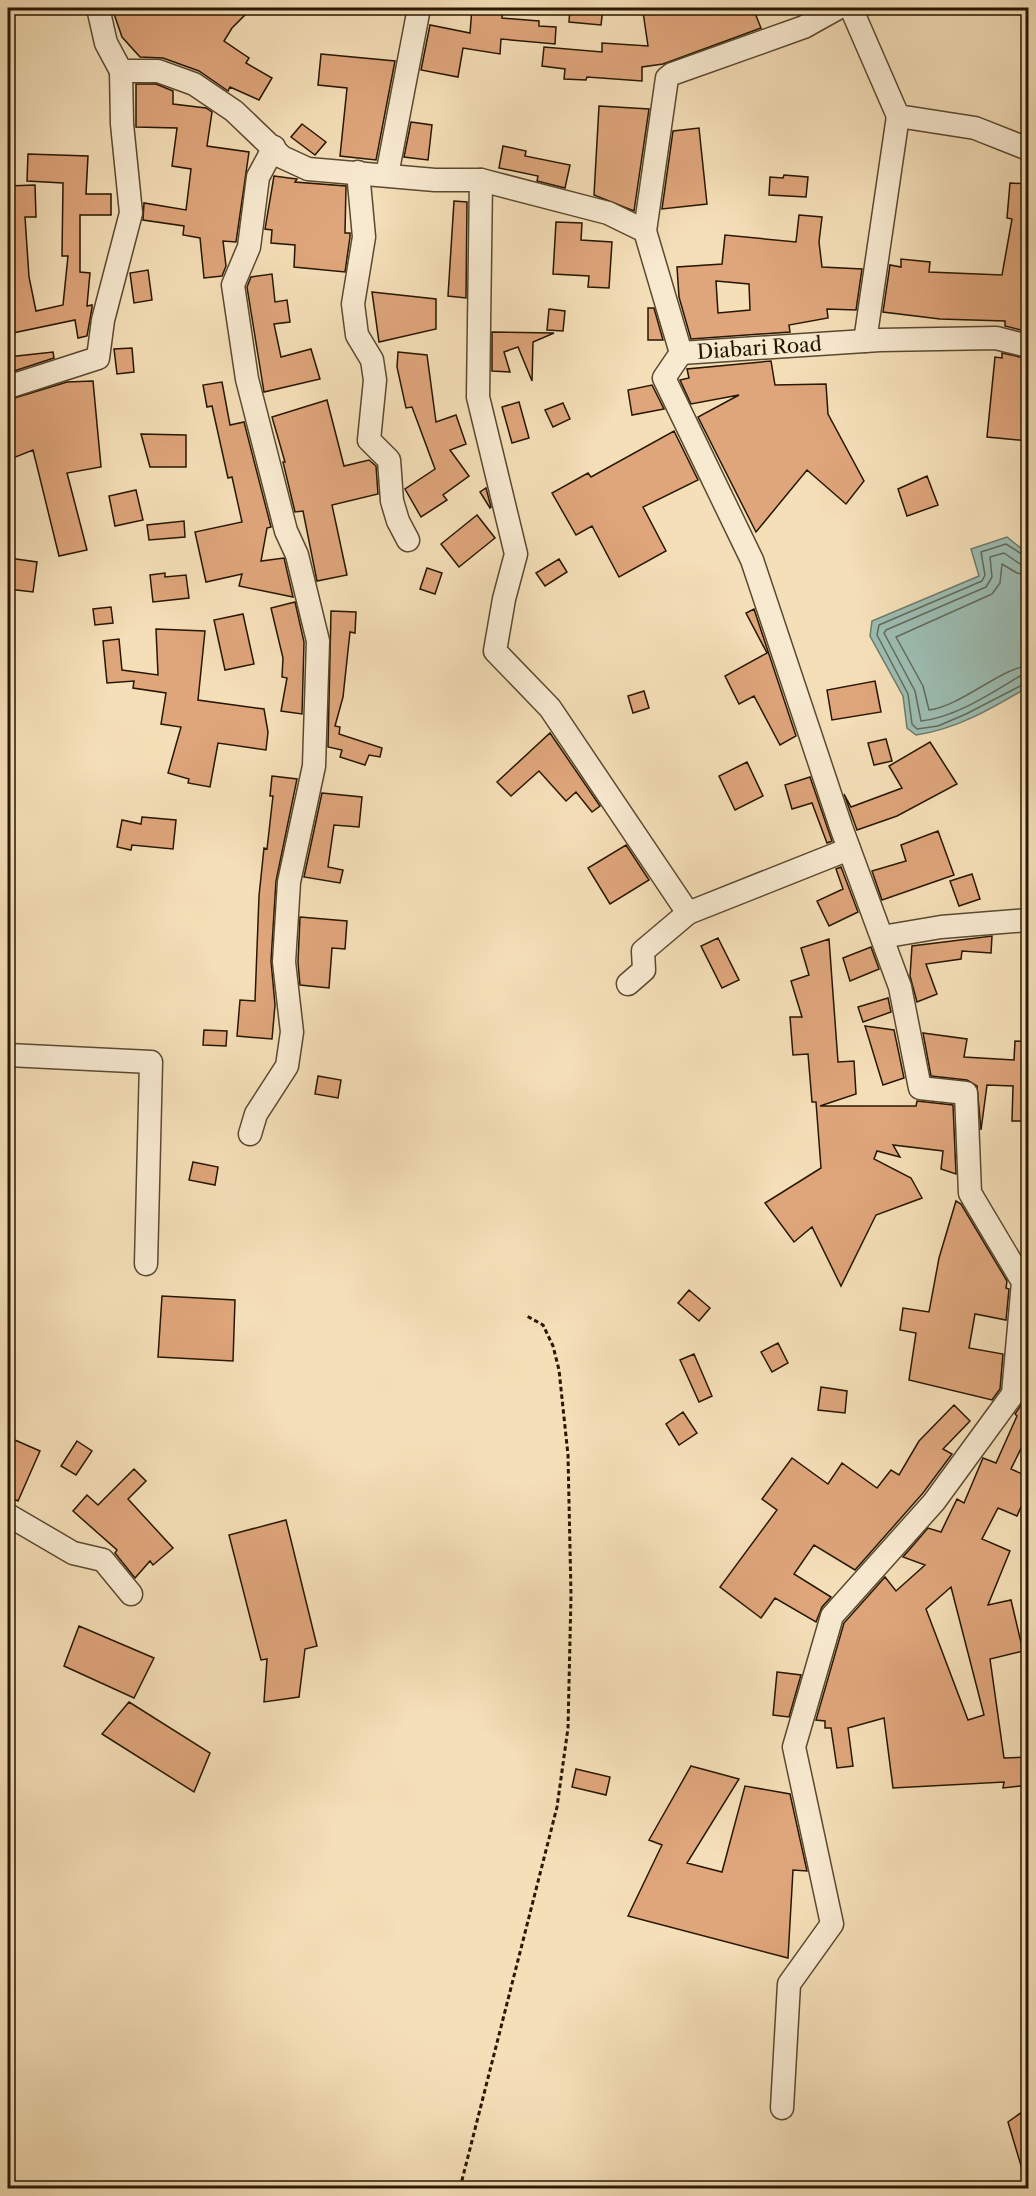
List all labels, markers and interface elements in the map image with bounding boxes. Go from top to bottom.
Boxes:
street label: Diabari Road [696,332,823,364]

